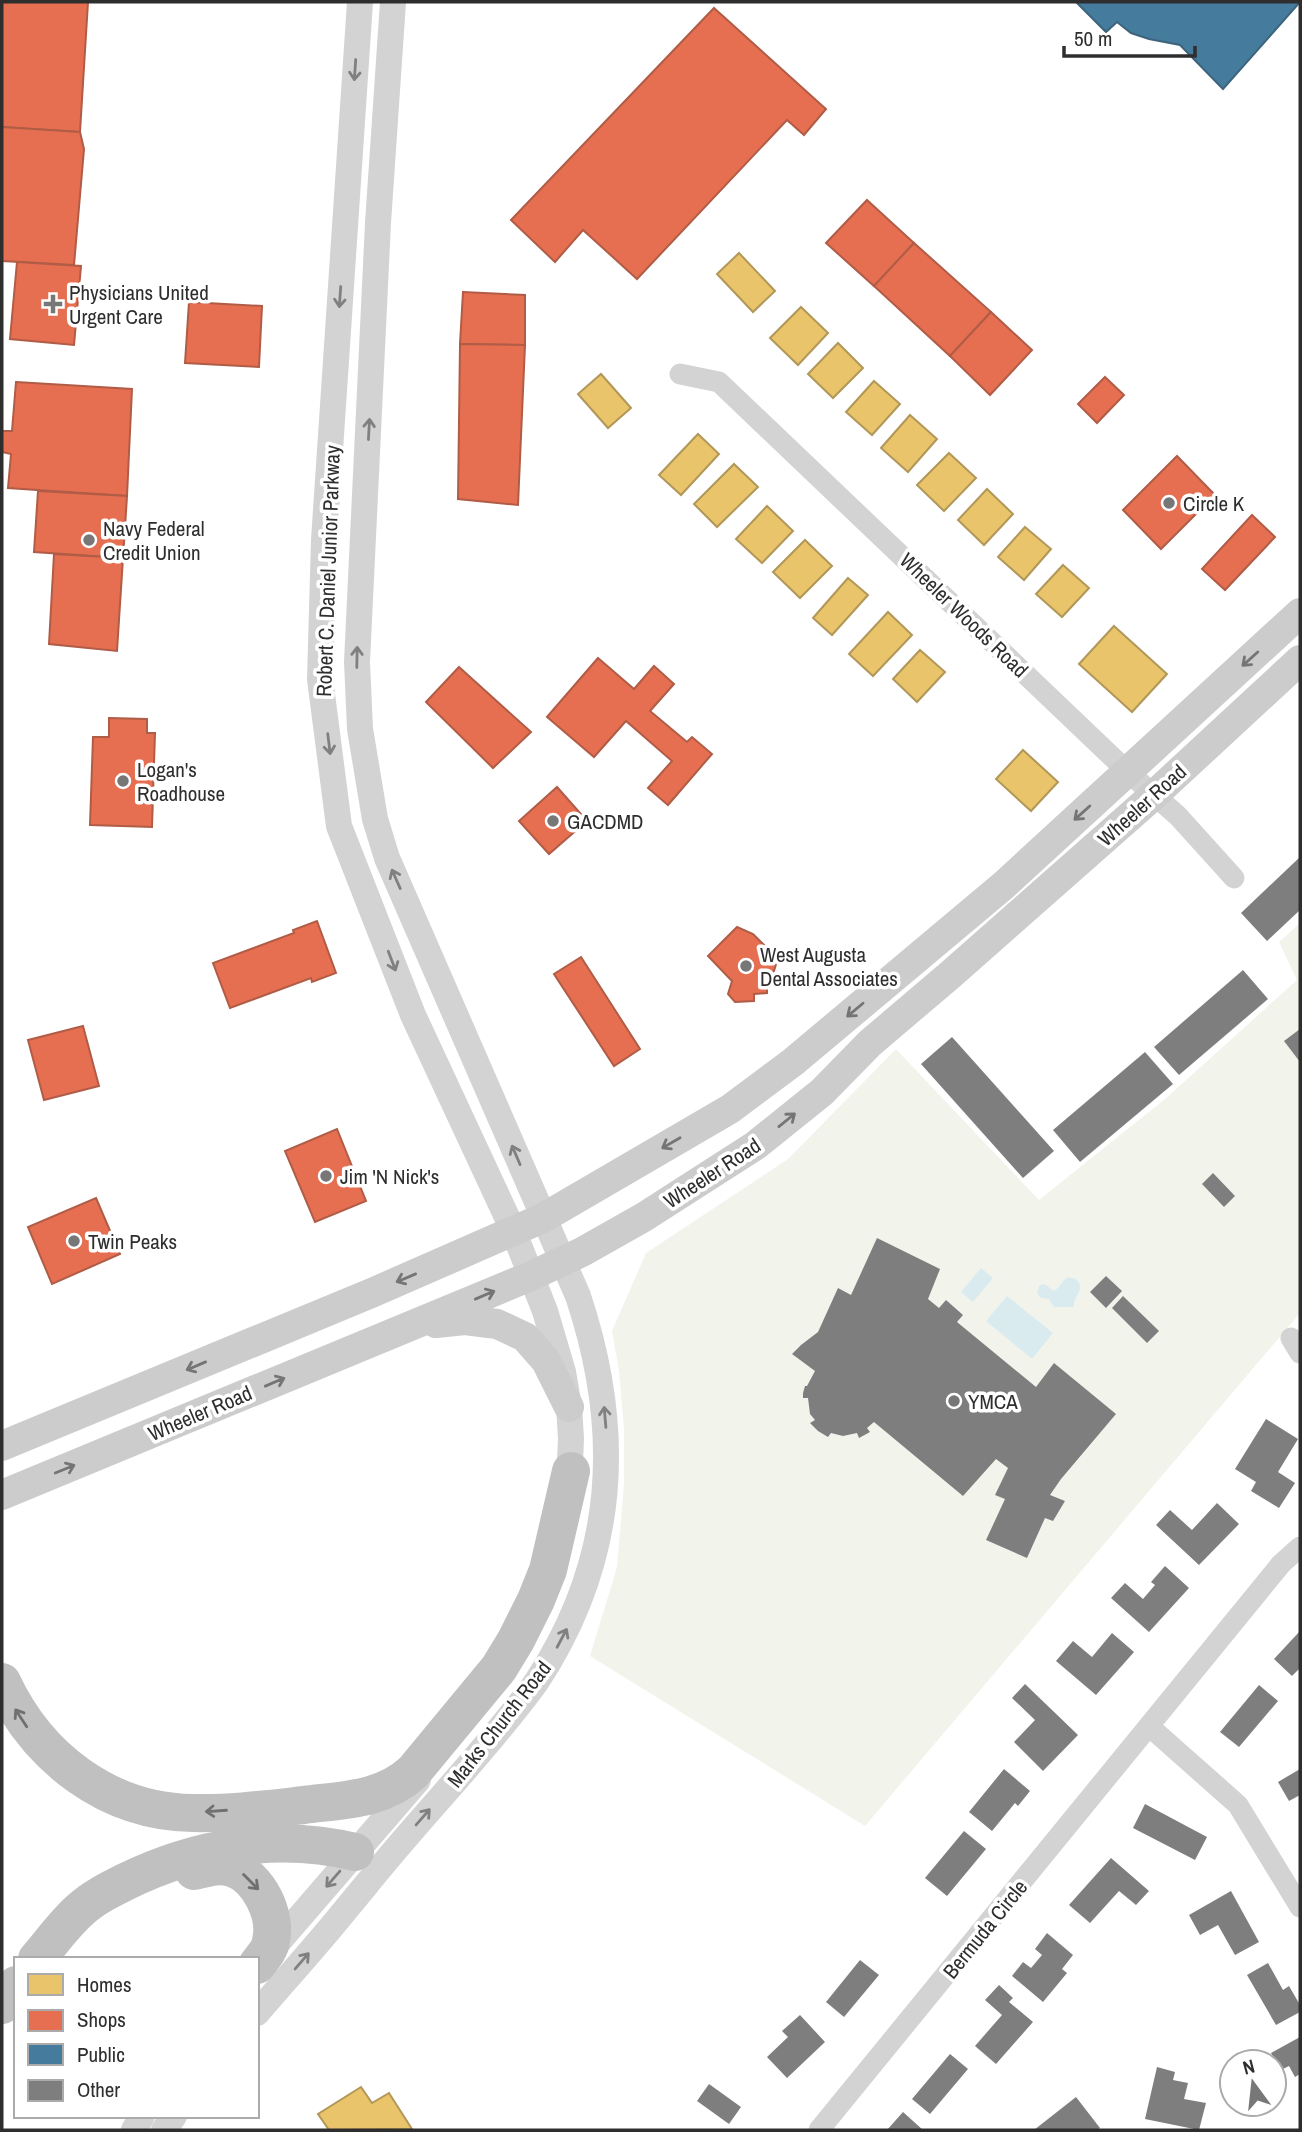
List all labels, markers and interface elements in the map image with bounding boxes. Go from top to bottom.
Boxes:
scale bar [1064,14,1195,58]
text: 50 m [1074,24,1112,53]
one-way arrow [349,58,362,81]
place label: Physicians United Urgent Care [69,278,209,331]
one-way arrow [333,285,346,308]
marker: Physicians United Urgent Care [43,294,63,314]
one-way arrow [362,418,375,441]
street label: Robert C. Daniel Junior Parkway [309,444,347,697]
place label: Circle K [1183,489,1245,518]
marker: Circle K [1161,495,1177,511]
place label: Navy Federal Credit Union [103,514,205,567]
marker: Navy Federal Credit Union [81,532,97,548]
street label: Wheeler Woods Road [893,546,1035,684]
one-way arrow [351,645,364,668]
one-way arrow [1241,651,1259,667]
one-way arrow [322,732,335,755]
place label: Logan's Roadhouse [137,755,225,808]
street label: Wheeler Road [1091,757,1193,853]
marker: Logan's Roadhouse [115,773,131,789]
one-way arrow [1074,805,1091,822]
place label: GACDMD [567,807,644,836]
marker: GACDMD [545,813,561,829]
one-way arrow [389,869,402,890]
place label: West Augusta Dental Associates [760,940,898,993]
one-way arrow [386,949,399,971]
marker: West Augusta Dental Associates [738,958,754,974]
one-way arrow [846,1002,864,1018]
one-way arrow [778,1113,796,1128]
street label: Wheeler Road [658,1131,766,1215]
one-way arrow [661,1137,681,1151]
one-way arrow [509,1145,522,1166]
place label: Jim 'N Nick's [340,1162,439,1191]
marker: Jim 'N Nick's [318,1168,334,1184]
place label: Twin Peaks [88,1227,177,1256]
marker: Twin Peaks [66,1233,82,1249]
one-way arrow [396,1272,417,1285]
one-way arrow [474,1288,495,1301]
one-way arrow [186,1360,208,1373]
one-way arrow [264,1375,285,1388]
street label: Wheeler Road [144,1378,256,1448]
place label: YMCA [968,1387,1018,1416]
marker: YMCA [946,1393,962,1409]
one-way arrow [598,1407,611,1429]
one-way arrow [54,1462,75,1475]
one-way arrow [555,1628,569,1648]
street label: Marks Church Road [440,1655,558,1793]
one-way arrow [14,1708,28,1728]
one-way arrow [205,1805,228,1818]
one-way arrow [415,1808,431,1826]
one-way arrow [325,1870,341,1888]
street label: Bermuda Circle [936,1873,1034,1985]
one-way arrow [242,1874,259,1891]
one-way arrow [294,1952,310,1970]
legend [14,1957,259,2118]
text: Homes [77,1970,132,1999]
text: Shops [77,2005,126,2034]
text: Public [77,2040,125,2069]
north arrow [1218,2048,1288,2118]
text: N [1240,2053,1257,2081]
text: Other [77,2075,120,2104]

